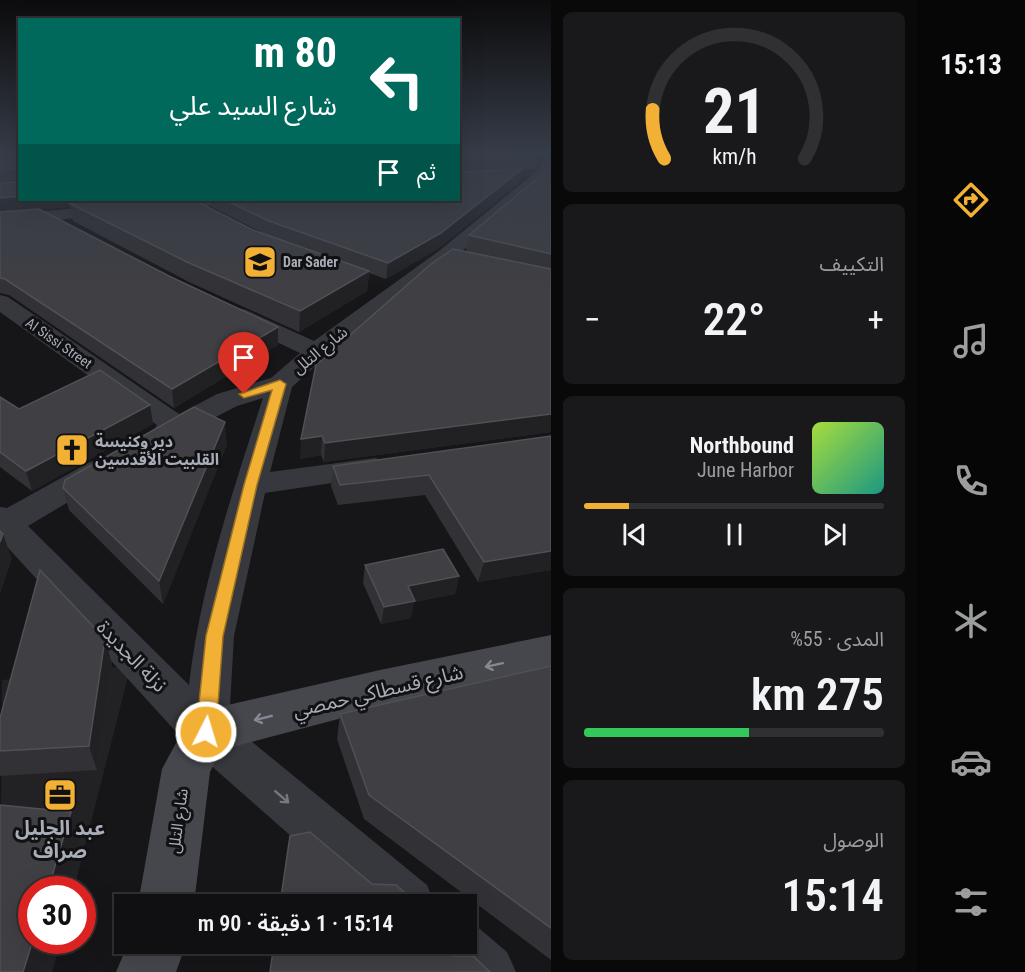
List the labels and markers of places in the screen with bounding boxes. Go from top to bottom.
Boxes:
school or university icon: Dar Sader [242,244,278,280]
place label: Dar Sader [283,254,338,270]
pin [218,332,269,394]
church icon: دير وكنيسة القلبيت الأقدسين [54,432,90,468]
place label: دير وكنيسة القلبيت الأقدسين [95,432,219,469]
office icon: عبد الجليل صراف [42,777,78,813]
place label: عبد الجليل صراف [15,816,105,863]

